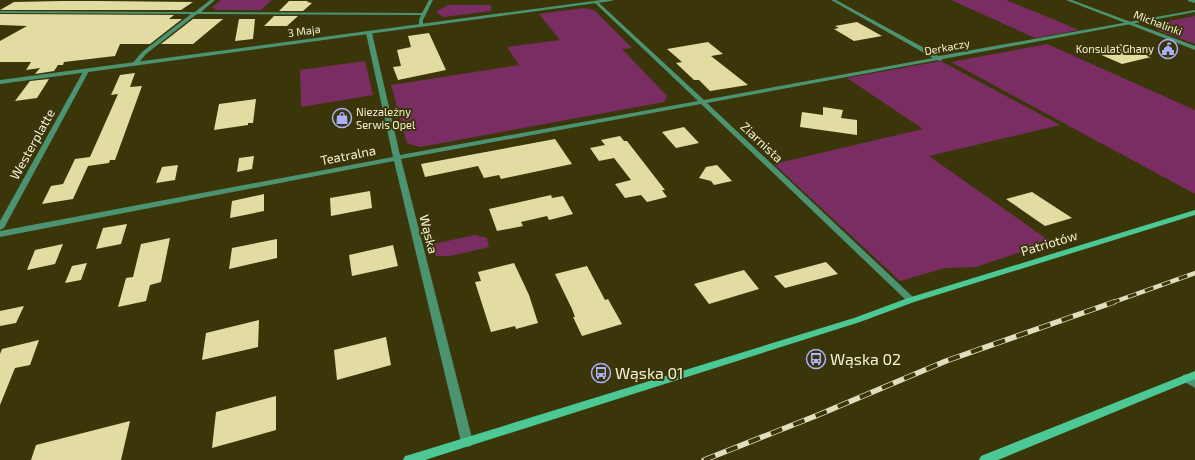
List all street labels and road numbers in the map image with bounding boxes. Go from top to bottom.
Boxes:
street label: Michalinki [1132,7,1184,38]
street label: 3 Maja [287,22,321,40]
street label: Derkaczy [923,36,971,57]
street label: Westerplatte [6,106,58,182]
street label: Ziarnista [737,118,787,166]
street label: Teatralna [319,142,377,168]
street label: Wąska [416,213,442,255]
street label: Patriotów [1019,227,1080,259]

